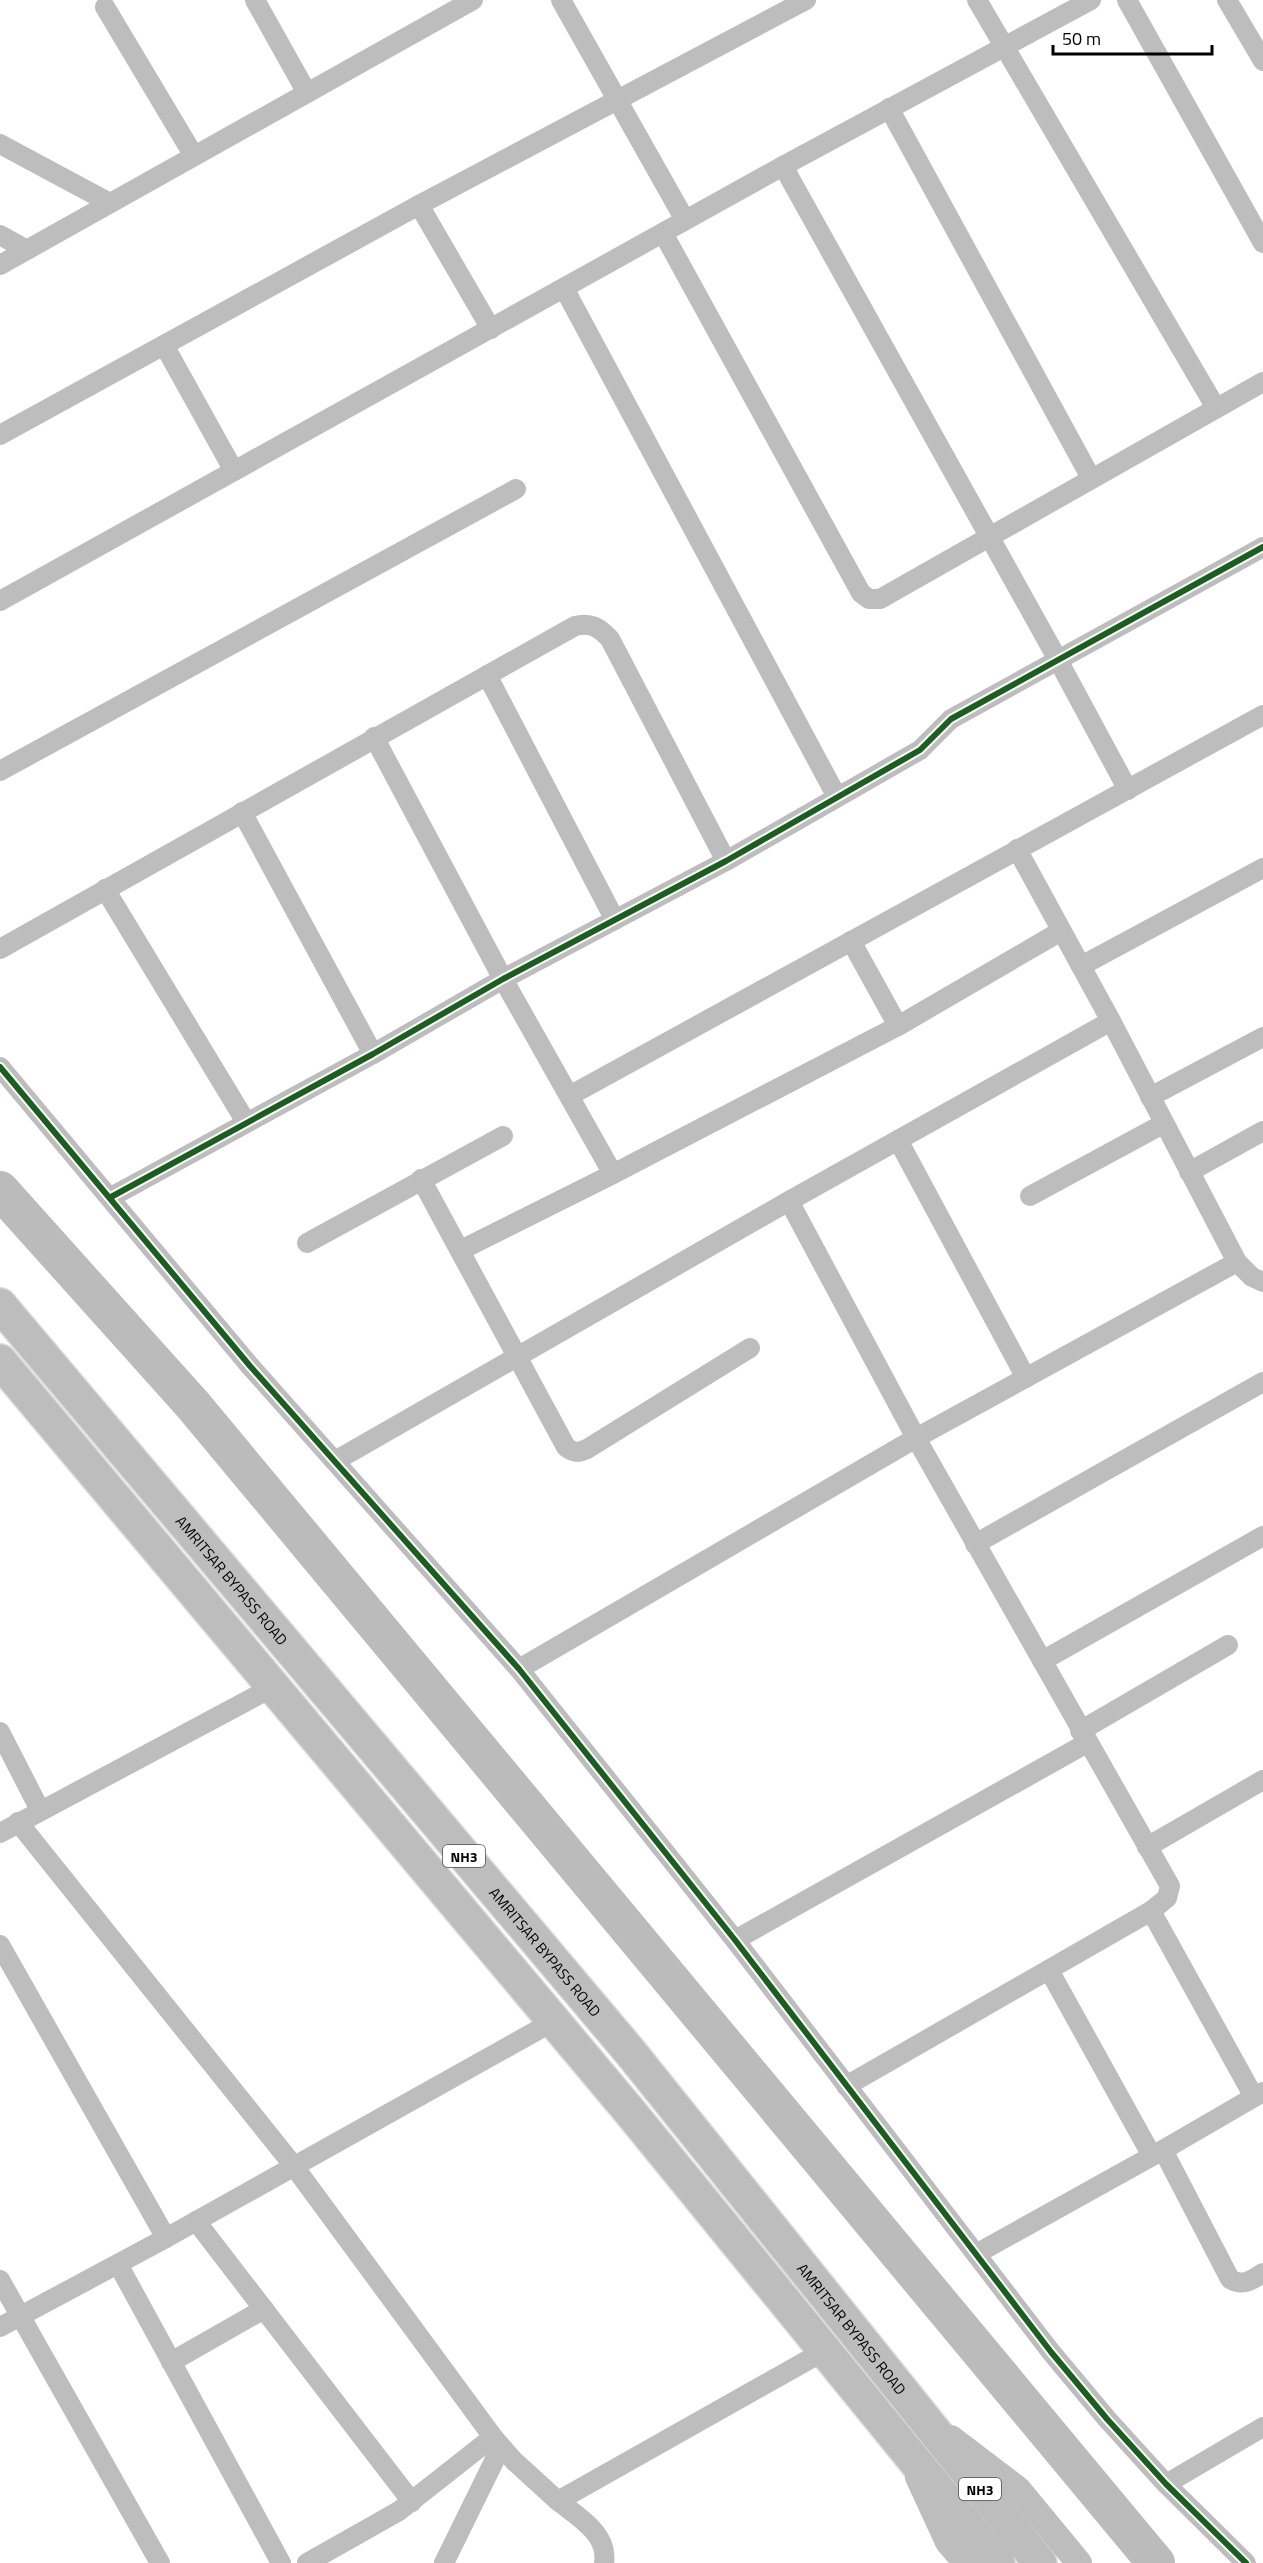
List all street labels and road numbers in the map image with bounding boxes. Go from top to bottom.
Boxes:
street label: AMRITSAR BYPASS ROAD [171,1510,294,1650]
road number: NH3 [443,1845,485,1867]
street label: AMRITSAR BYPASS ROAD [484,1882,607,2021]
street label: AMRITSAR BYPASS ROAD [792,2258,912,2400]
road number: NH3 [959,2478,1001,2500]

